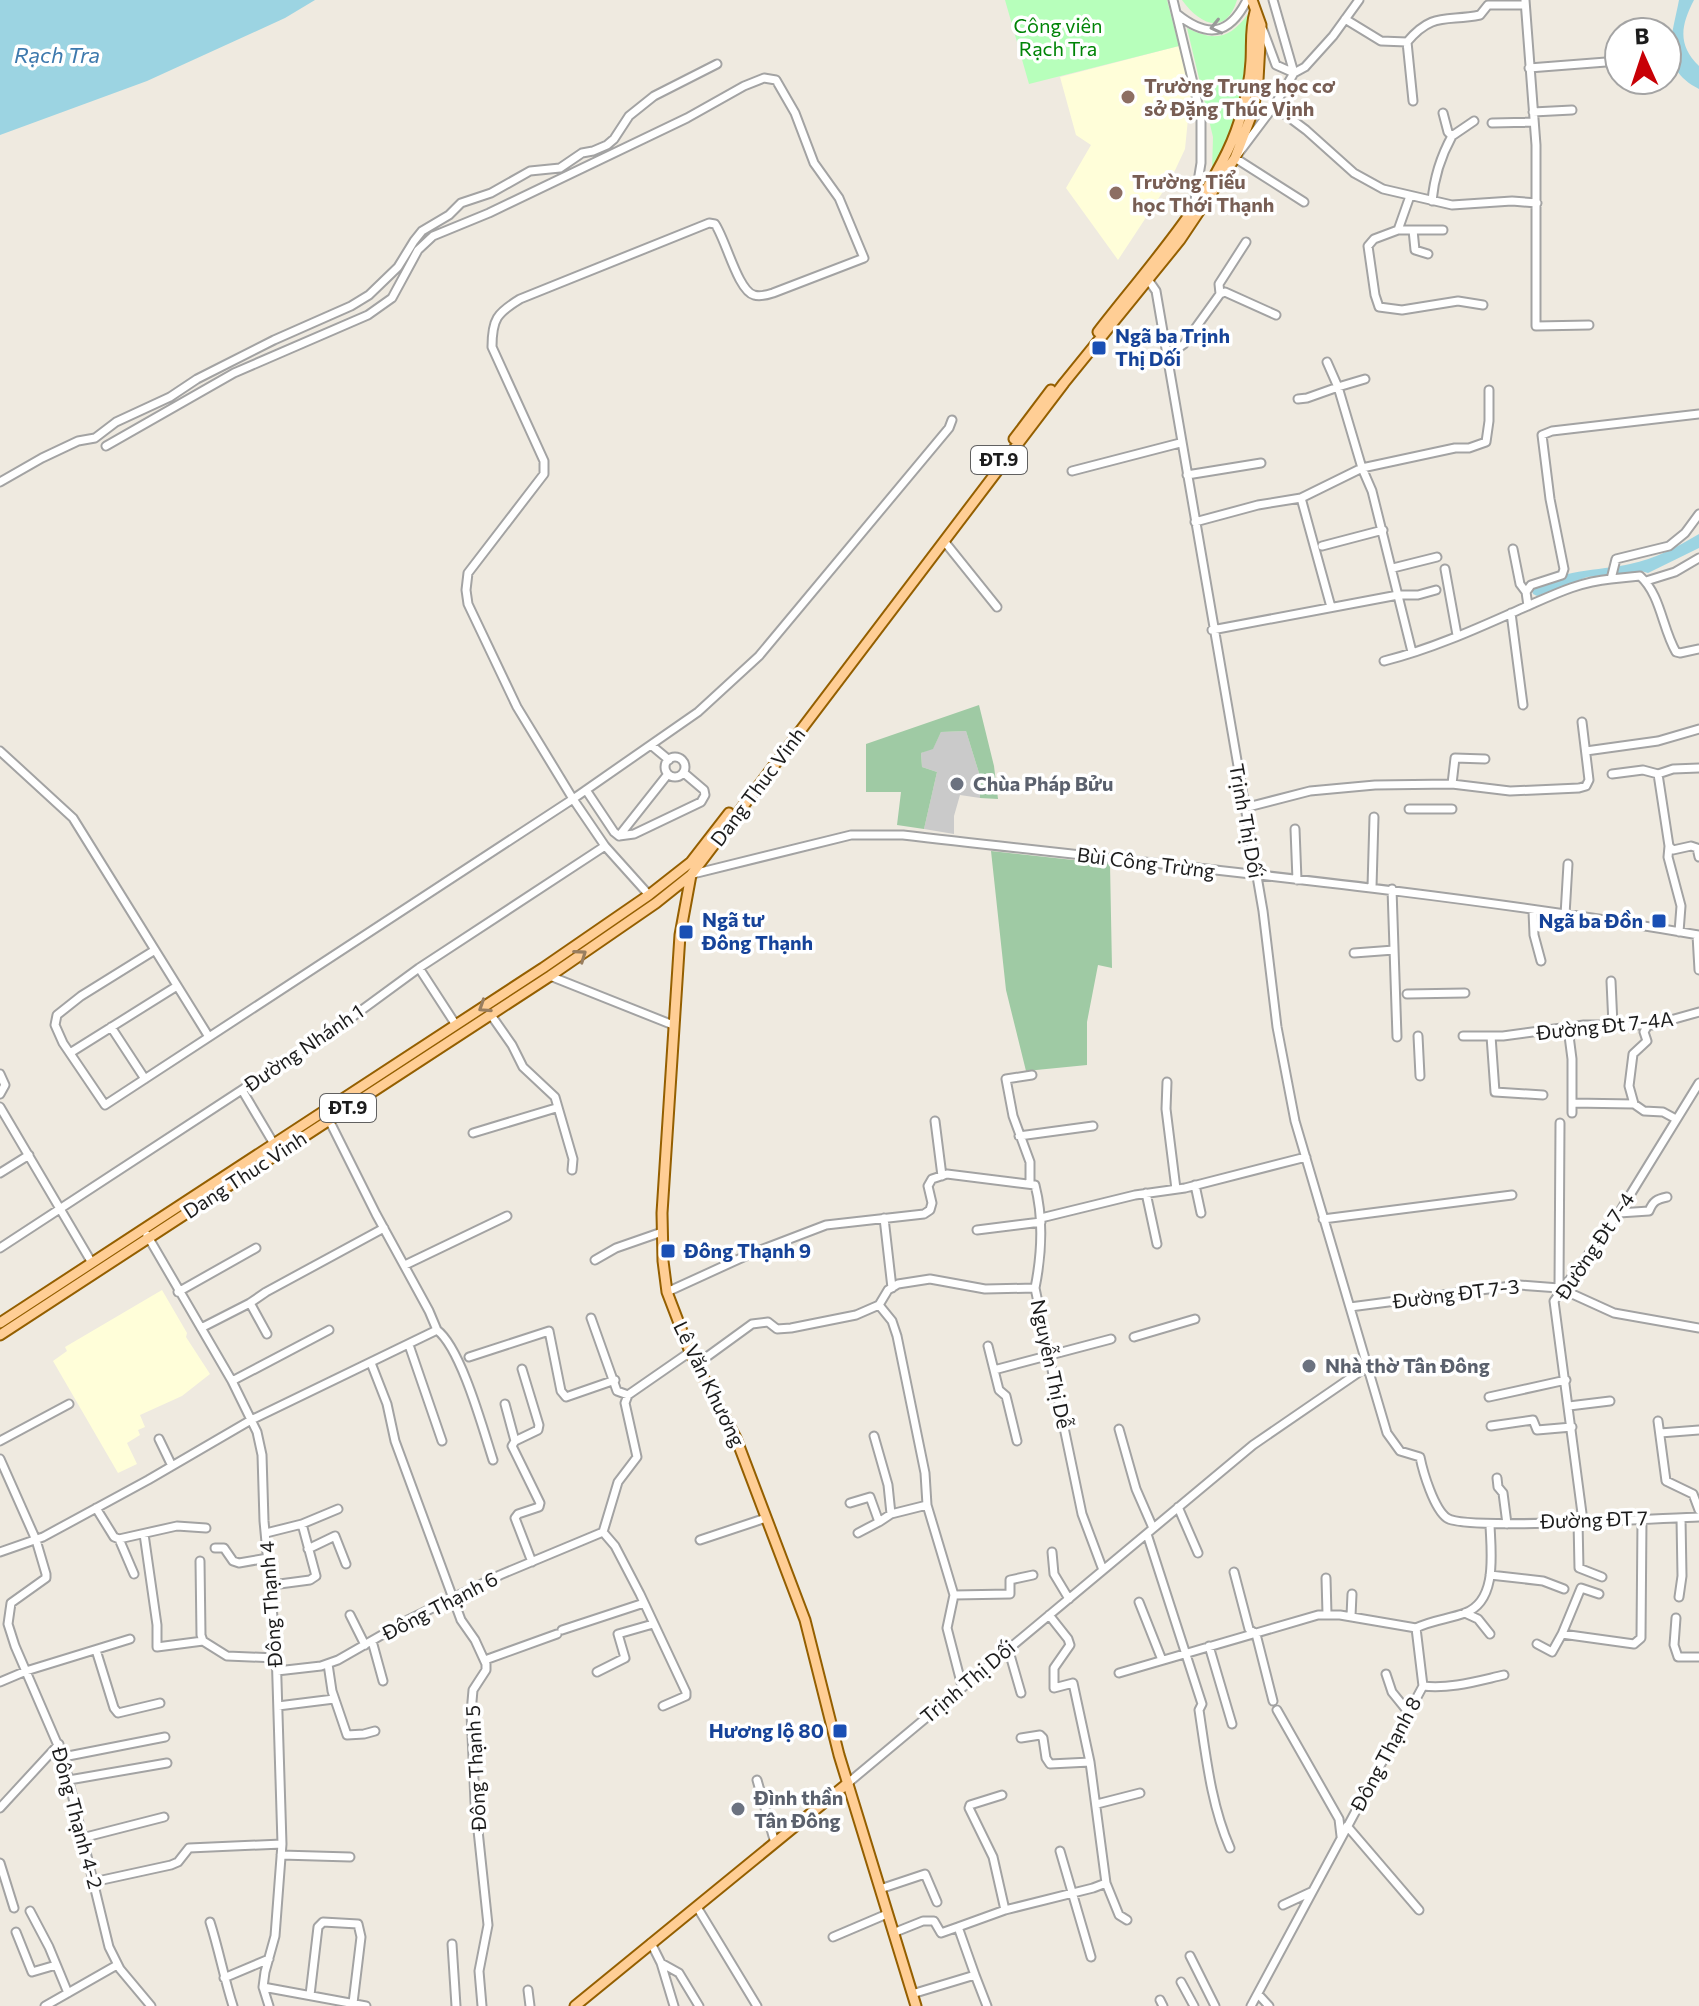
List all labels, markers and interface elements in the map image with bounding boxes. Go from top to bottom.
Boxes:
park label: Công viên Rạch Tra [1013,13,1103,60]
north arrow [1603,16,1683,96]
one-way arrow [1209,18,1223,35]
text: B [1634,22,1650,49]
water label: Rạch Tra [14,41,100,68]
place label: Trường Trung học cơ sở Đặng Thúc Vịnh [1144,73,1336,121]
marker: Trường Trung học cơ sở Đặng Thúc Vịnh [1119,88,1137,106]
place label: Trường Tiểu học Thới Thạnh [1132,169,1274,217]
marker: Trường Tiểu học Thới Thạnh [1107,184,1125,202]
place label: Ngã ba Trịnh Thị Dối [1115,323,1230,371]
marker: Ngã ba Trịnh Thị Dối [1090,339,1108,357]
road number: ĐT.9 [971,446,1027,474]
street label: Dang Thuc Vinh [705,722,810,850]
street label: Trịnh Thị Dối [1225,762,1269,880]
place label: Chùa Pháp Bửu [973,771,1113,795]
marker: Chùa Pháp Bửu [948,775,966,793]
street label: Bùi Công Trừng [1076,842,1217,882]
place label: Ngã tư Đông Thạnh [701,907,813,955]
place label: Ngã ba Đồn [1538,908,1643,932]
marker: Ngã ba Đồn [1650,912,1668,930]
marker: Ngã tư Đông Thạnh [677,923,695,941]
one-way arrow [572,950,586,965]
one-way arrow [478,997,492,1012]
street label: Đường Nhánh 1 [239,999,368,1096]
street label: Đường Đt 7-4A [1534,1006,1675,1044]
road number: ĐT.9 [320,1094,376,1122]
street label: Dang Thuc Vinh [178,1125,311,1223]
street label: Đường Đt 7-4 [1549,1187,1639,1304]
place label: Đông Thạnh 9 [683,1238,811,1263]
marker: Đông Thạnh 9 [659,1242,677,1260]
street label: Đường ĐT 7-3 [1390,1273,1521,1313]
street label: Nguyễn Thị Dễ [1027,1297,1077,1431]
street label: Lê Văn Khương [669,1317,751,1450]
place label: Nhà thờ Tân Đông [1325,1353,1490,1377]
marker: Nhà thờ Tân Đông [1300,1357,1318,1375]
street label: Đường ĐT 7 [1539,1505,1648,1533]
street label: Đông Thạnh 4 [254,1540,286,1669]
street label: Đông Thạnh 6 [377,1566,501,1645]
street label: Trịnh Thị Dối [915,1635,1020,1728]
street label: Đông Thạnh 8 [1344,1692,1425,1816]
street label: Đông Thạnh 5 [460,1705,490,1832]
place label: Hương lộ 80 [709,1718,824,1743]
marker: Hương lộ 80 [831,1722,849,1740]
street label: Đông Thạnh 4-2 [47,1743,108,1891]
place label: Đình thần Tân Đông [753,1785,843,1832]
marker: Đình thần Tân Đông [729,1800,747,1818]

